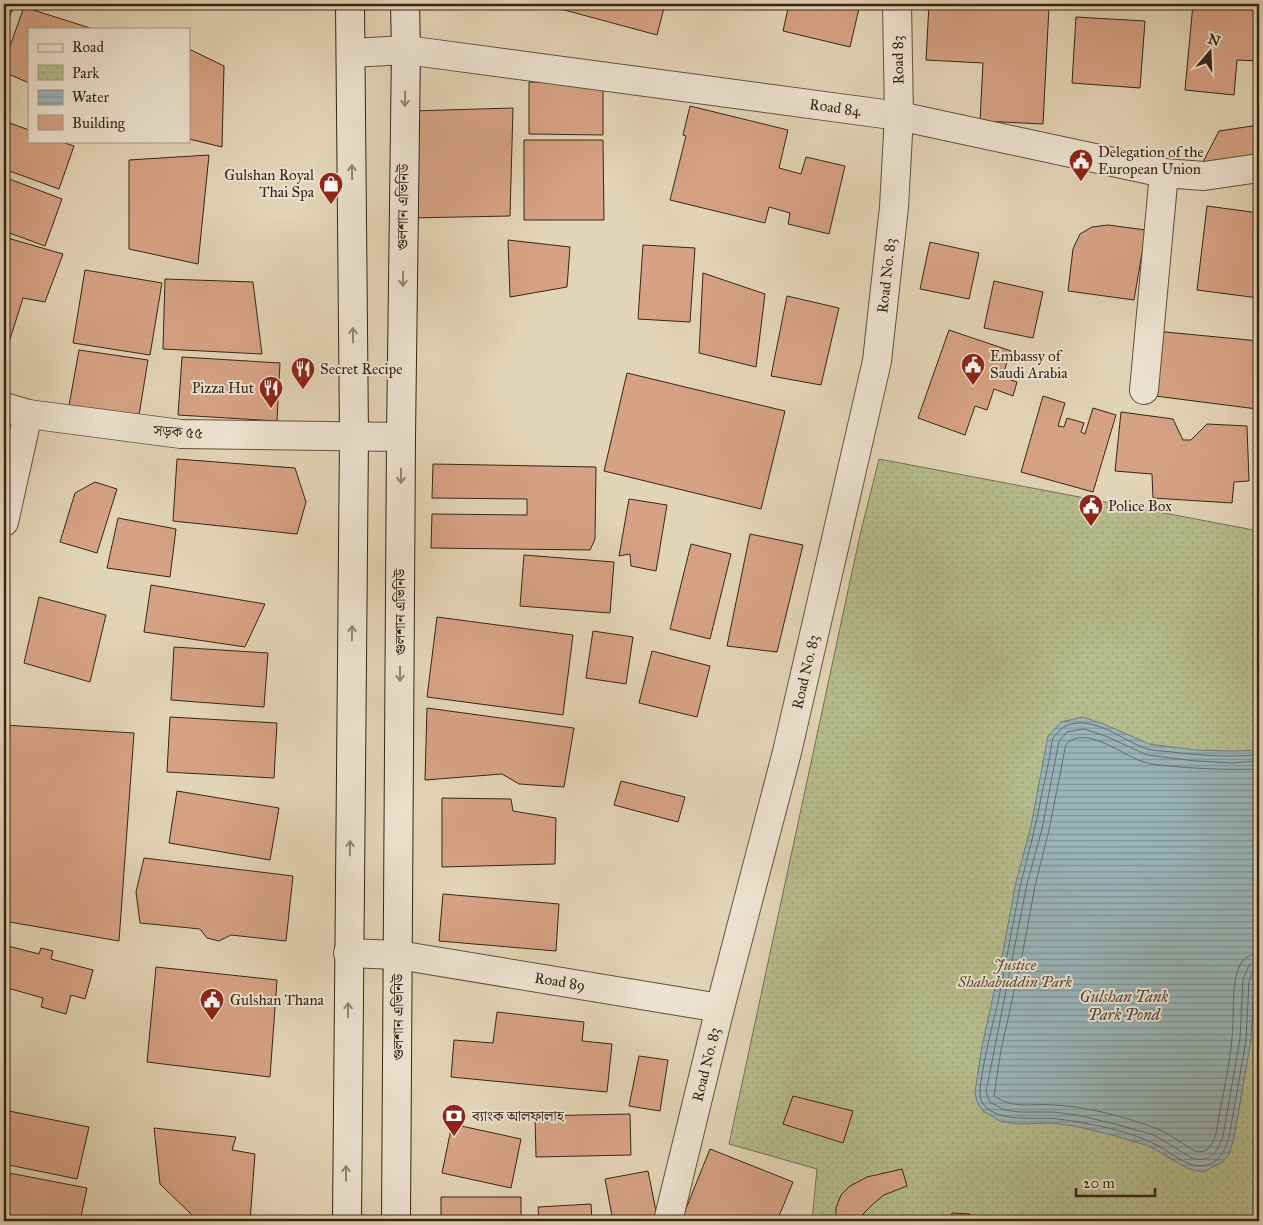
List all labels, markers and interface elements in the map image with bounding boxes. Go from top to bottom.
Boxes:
legend [28,28,190,142]
north arrow [1186,28,1236,78]
text: N [1206,30,1223,50]
street label: Road 83 [889,35,907,85]
text: Road [72,38,104,56]
text: Park [72,64,99,82]
text: Water [72,88,109,106]
one-way arrow [400,90,410,106]
street label: Road 84 [808,95,862,120]
text: Building [72,114,126,132]
place label: Delegation of the European Union [1098,143,1204,178]
public building icon: Delegation of the European Union [1068,148,1094,182]
street label: গুলশান এভিনিউ [393,163,413,251]
one-way arrow [347,164,357,180]
place label: Gulshan Royal Thai Spa [224,166,315,201]
shop icon: Gulshan Royal Thai Spa [318,171,344,205]
street label: Road No. 83 [873,237,900,314]
one-way arrow [398,270,408,286]
one-way arrow [348,327,358,343]
place label: Embassy of Saudi Arabia [990,347,1068,382]
public building icon: Embassy of Saudi Arabia [960,352,986,386]
restaurant icon: Secret Recipe [290,356,316,390]
place label: Secret Recipe [320,360,402,378]
restaurant icon: Pizza Hut [258,375,284,409]
place label: Pizza Hut [192,379,255,397]
street label: সড়ক ৫৫ [152,421,203,443]
one-way arrow [396,468,406,484]
public building icon: Police Box [1078,493,1104,527]
place label: Police Box [1108,497,1172,515]
street label: গুলশান এভিনিউ [391,568,409,655]
one-way arrow [347,625,357,641]
street label: Road No. 83 [788,633,823,711]
one-way arrow [395,665,405,681]
one-way arrow [345,840,354,856]
park label: Justice Shahabuddin Park [957,956,1072,991]
street label: Road 89 [533,969,587,995]
street label: গুলশান এভিনিউ [389,973,407,1060]
public building icon: Gulshan Thana [199,987,225,1021]
water label: Gulshan Tank Park Pond [1080,987,1168,1024]
place label: Gulshan Thana [230,991,325,1009]
one-way arrow [343,1002,353,1018]
street label: Road No. 83 [688,1026,724,1104]
bank icon: ব্যাংক আলফালাহ [441,1103,467,1137]
place label: ব্যাংক আলফালাহ [471,1107,565,1125]
one-way arrow [342,1165,351,1181]
scale bar [1076,1165,1154,1197]
text: 20 m [1083,1174,1115,1192]

